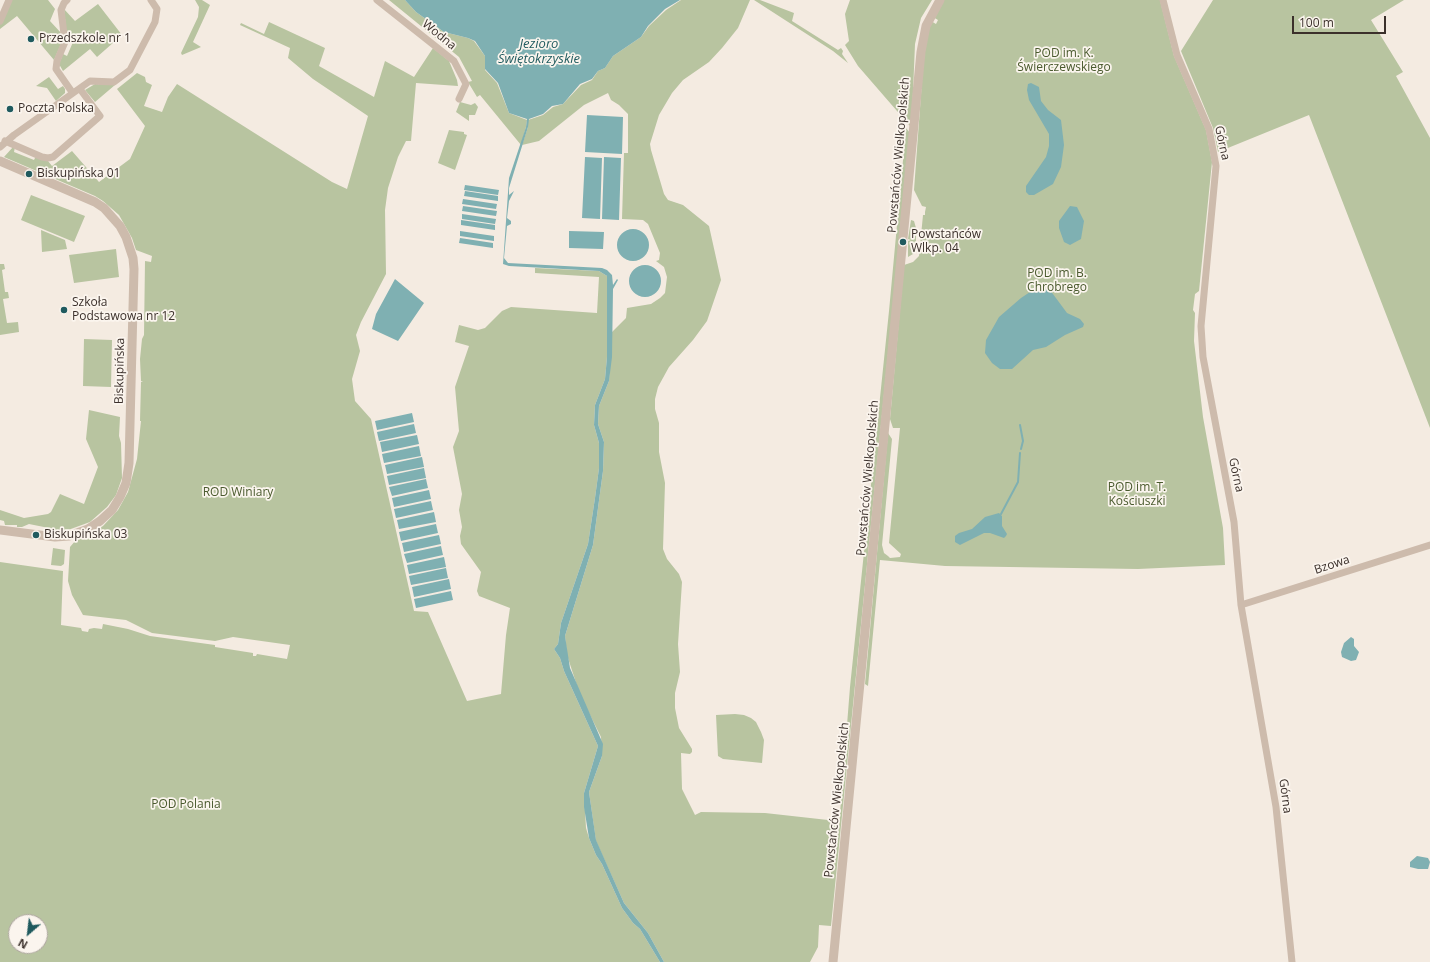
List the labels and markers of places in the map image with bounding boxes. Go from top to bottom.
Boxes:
place label: Przedszkole nr 1 [39,32,131,46]
marker: Przedszkole nr 1 [26,34,36,44]
place label: Poczta Polska [18,102,94,116]
marker: Poczta Polska [5,104,15,114]
place label: Biskupińska 01 [37,167,120,181]
marker: Biskupińska 01 [24,169,34,179]
place label: Powstańców Wlkp. 04 [911,228,981,256]
marker: Powstańców Wlkp. 04 [898,237,908,247]
place label: Szkoła Podstawowa nr 12 [72,296,175,324]
marker: Szkoła Podstawowa nr 12 [59,305,69,315]
place label: Biskupińska 03 [44,528,127,542]
marker: Biskupińska 03 [31,530,41,540]

